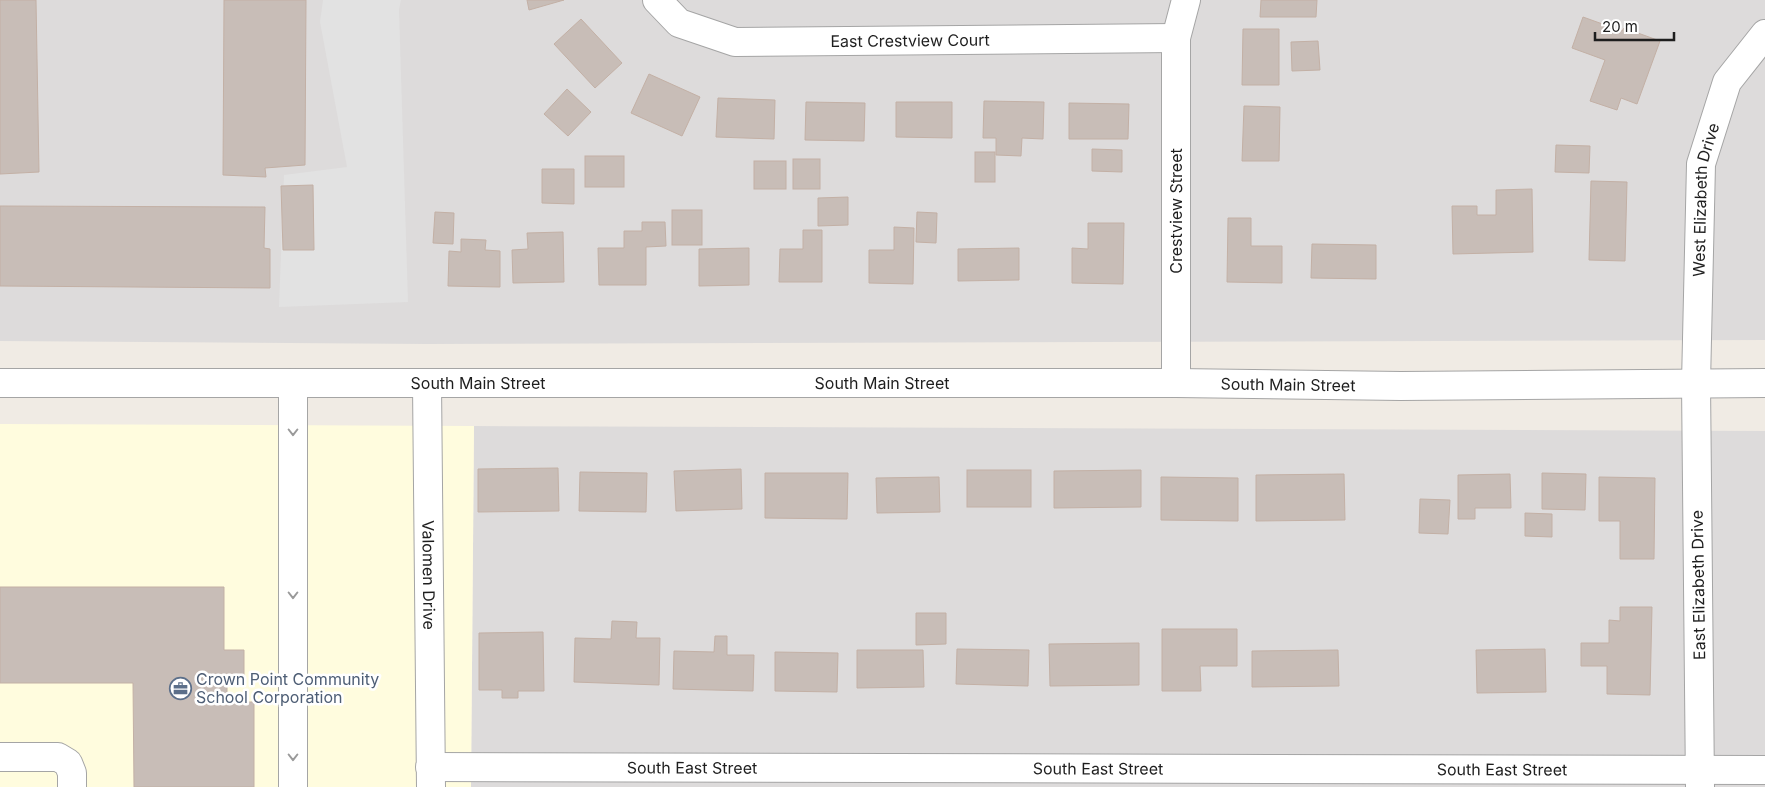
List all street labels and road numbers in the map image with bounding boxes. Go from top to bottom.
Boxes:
street label: East Crestview Court [830,30,990,51]
street label: West Elizabeth Drive [1688,120,1723,277]
street label: Crestview Street [1166,148,1186,274]
street label: South Main Street [411,373,545,393]
street label: South Main Street [815,373,949,393]
street label: South Main Street [1220,374,1356,395]
street label: East Elizabeth Drive [1687,510,1709,660]
street label: Valomen Drive [418,520,439,630]
street label: South East Street [627,757,757,778]
street label: South East Street [1033,758,1163,779]
street label: South East Street [1437,759,1567,780]

